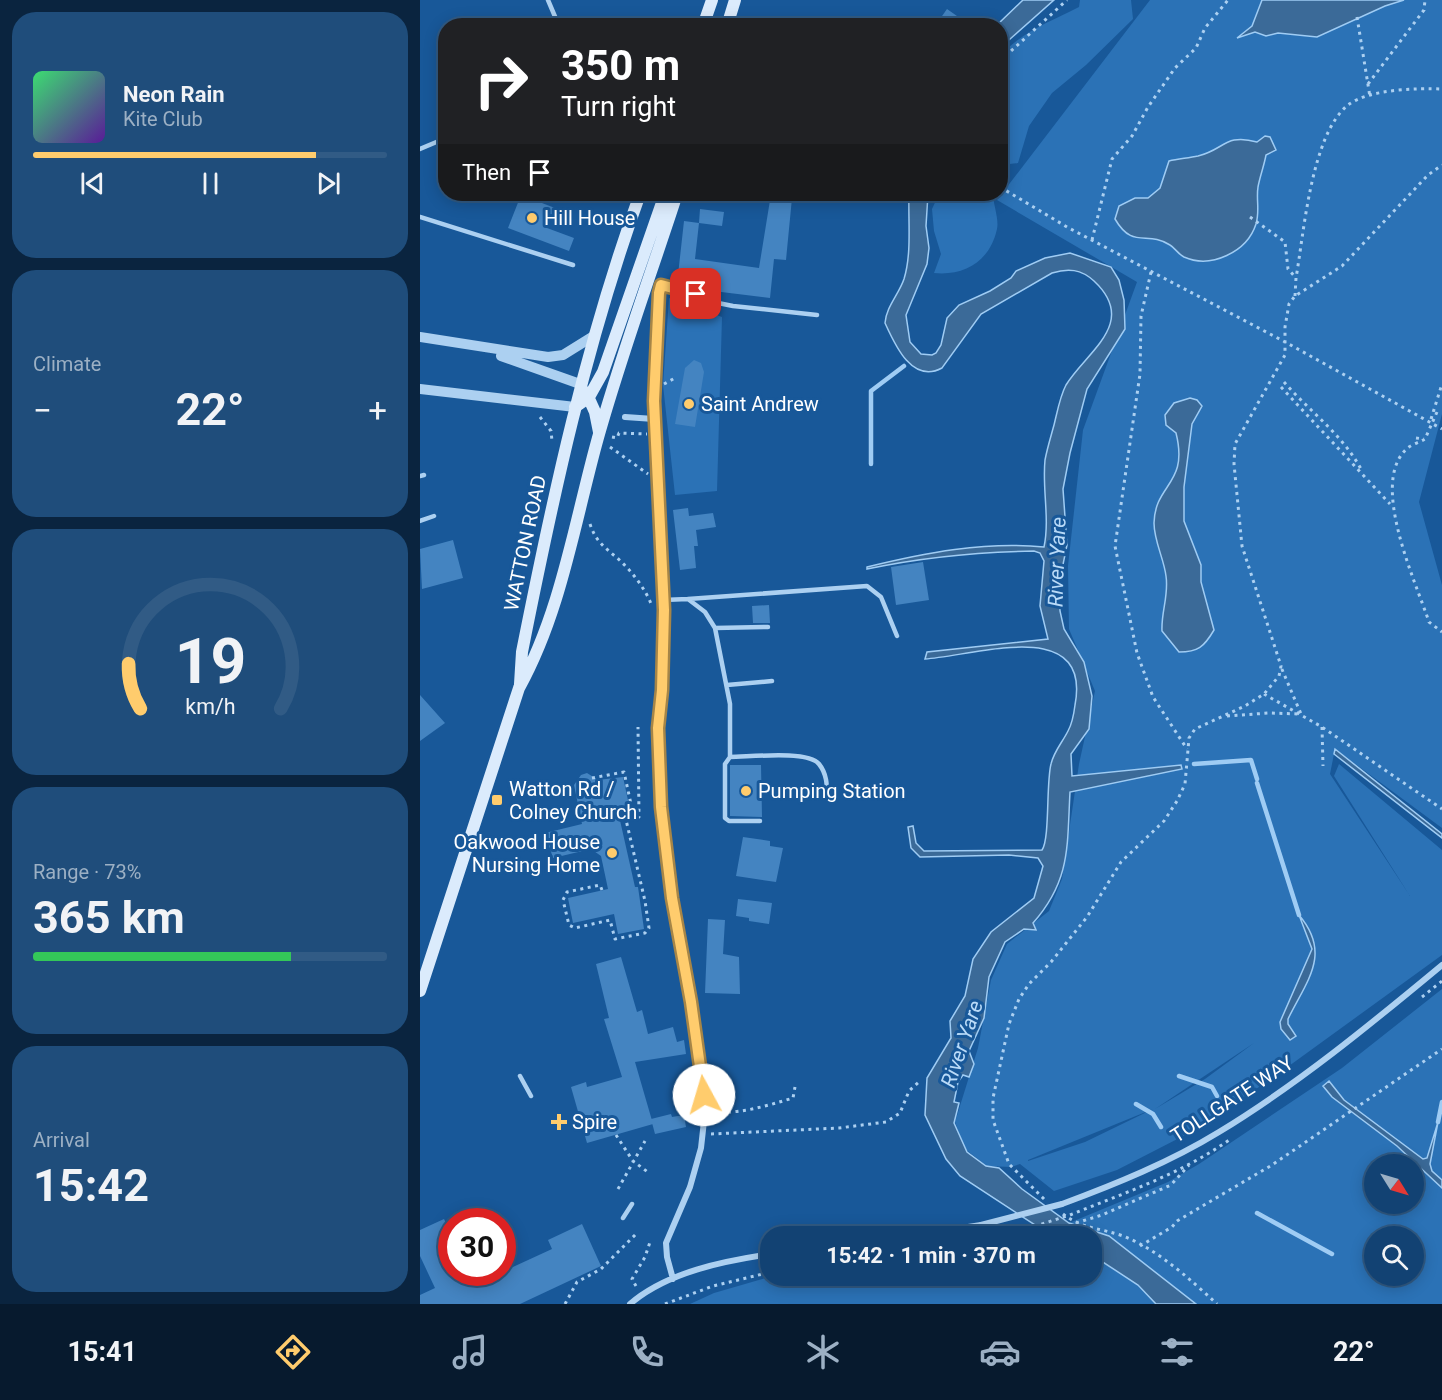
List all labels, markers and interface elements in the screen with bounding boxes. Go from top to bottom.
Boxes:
text: 350 m [561,41,680,90]
icon: right [462,42,540,120]
text: Neon Rain [123,82,225,107]
text: Turn right [561,91,676,123]
text: Kite Club [123,107,203,131]
icon: arrive [523,156,556,189]
text: Then [462,160,511,185]
icon: previous [76,167,109,200]
icon: pause [194,167,227,200]
icon: next [312,167,345,200]
place label: Hill House [544,206,635,230]
marker: Hill House [525,211,539,225]
pin [670,268,721,319]
icon: arrive [679,277,712,310]
text: Climate [33,352,101,376]
text: 22° [175,383,245,436]
text: − [33,391,52,430]
text: + [368,391,387,430]
place label: Saint Andrew [701,392,819,416]
marker: Saint Andrew [682,397,696,411]
street label: WATTON ROAD [499,473,551,613]
water label: River Yare [1043,516,1071,607]
text: 19 [174,625,246,698]
text: km/h [185,694,235,719]
place label: Watton Rd / Colney Church [509,777,637,824]
place label: Pumping Station [758,779,906,803]
marker: Pumping Station [739,784,753,798]
marker: Watton Rd / Colney Church [490,793,504,807]
place label: Oakwood House Nursing Home [454,830,600,877]
marker: Oakwood House Nursing Home [605,846,619,860]
text: Range · 73% [33,860,141,884]
text: 365 km [33,891,185,944]
water label: River Yare [936,997,988,1091]
street label: TOLLGATE WAY [1166,1050,1298,1148]
position arrow [672,1063,736,1127]
place label: Spire [572,1110,617,1134]
marker: Spire [550,1113,568,1131]
text: Arrival [33,1128,90,1152]
north arrow [1364,1154,1424,1214]
map controls [1364,1154,1424,1286]
text: 15:42 [33,1159,149,1212]
speed limit sign: 30 [438,1208,516,1286]
button: search [1364,1226,1424,1286]
text: 15:42 · 1 min · 370 m [826,1243,1036,1268]
icon: directions [272,1331,314,1373]
icon: music [449,1331,491,1373]
icon: phone [626,1331,668,1373]
icon: climate [802,1331,844,1373]
icon: car [979,1331,1021,1373]
icon: filters [1156,1331,1198,1373]
text: 15:41 [67,1336,137,1368]
text: 22° [1333,1336,1375,1368]

